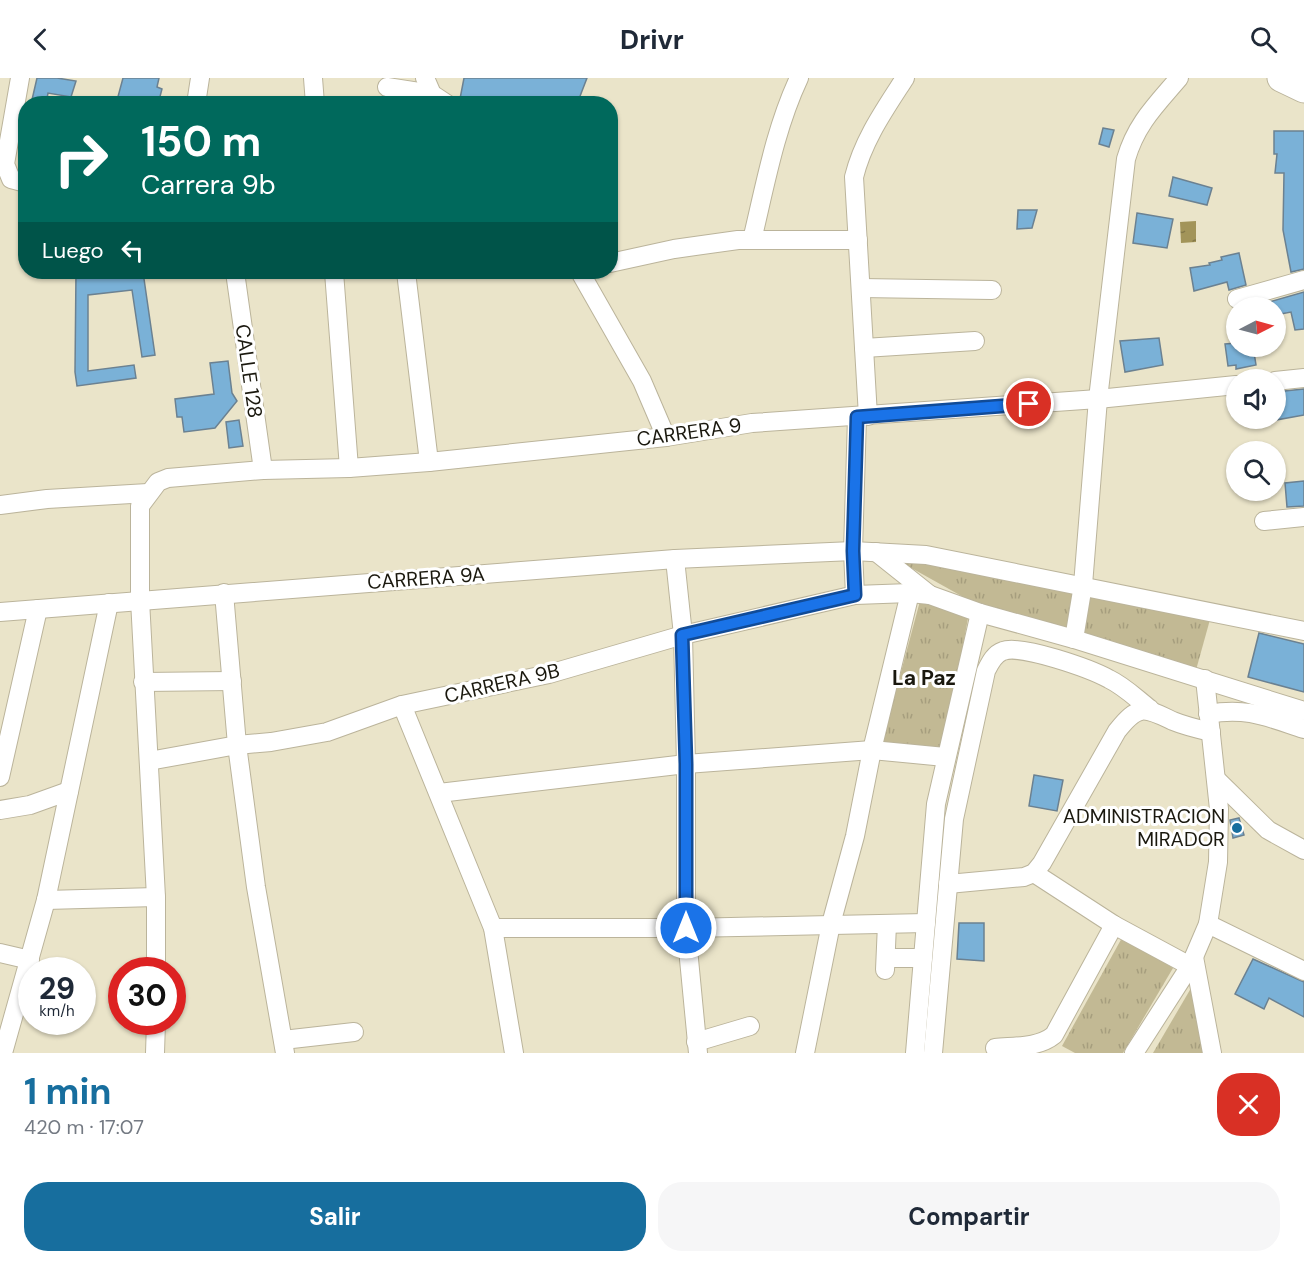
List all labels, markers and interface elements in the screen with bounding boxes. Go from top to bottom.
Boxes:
text: Drivr [620,22,684,57]
icon: back [24,23,57,56]
icon: search [1247,23,1280,56]
text: 150 m [141,114,261,169]
icon: right [42,120,120,198]
text: Carrera 9b [141,167,276,202]
icon: left [116,234,149,267]
text: Luego [42,236,104,265]
north arrow [1226,297,1286,357]
map controls [1226,297,1286,501]
street label: CALLE 128 [230,322,268,420]
button: sound [1226,369,1286,429]
pin [1003,378,1054,429]
icon: arrive [1012,387,1045,420]
street label: CARRERA 9 [635,412,743,452]
button: search [1226,441,1286,501]
street label: CARRERA 9A [366,561,486,595]
street label: CARRERA 9B [442,657,562,709]
district label: La Paz [892,664,956,692]
place label: ADMINISTRACION MIRADOR [1063,803,1225,852]
marker: ADMINISTRACION MIRADOR [1230,821,1244,835]
position arrow [654,896,718,960]
speed limit sign: 30 [108,957,186,1035]
text: 29 [39,969,75,1008]
text: km/h [39,1001,75,1021]
text: 1 min [24,1068,112,1115]
button: close [1217,1073,1280,1136]
text: 420 m · 17:07 [24,1114,144,1140]
button: Salir [24,1182,646,1251]
button: Compartir [658,1182,1280,1251]

